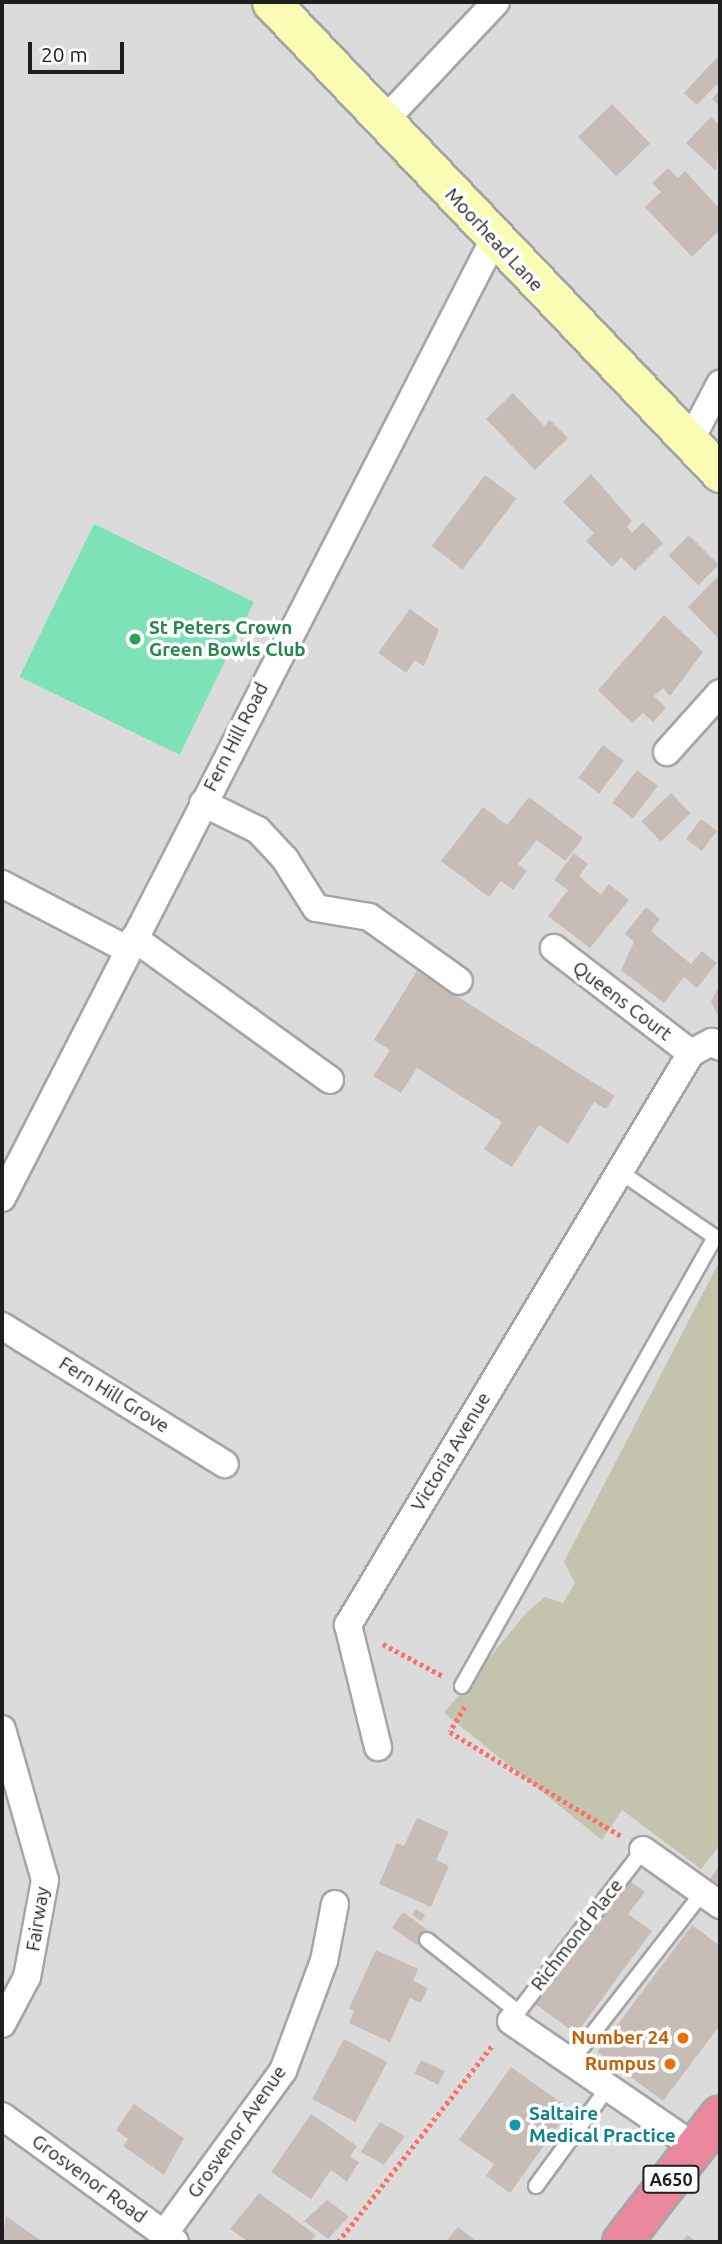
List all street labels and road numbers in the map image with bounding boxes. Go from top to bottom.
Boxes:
street label: Moorhead Lane [440,183,548,297]
street label: Fern Hill Road [199,679,273,795]
street label: Queens Court [568,956,676,1046]
street label: Fern Hill Grove [55,1352,173,1438]
street label: Victoria Avenue [407,1388,495,1516]
street label: Richmond Place [526,1875,628,1995]
street label: Fairway [22,1885,54,1953]
street label: Grosvenor Avenue [183,2061,291,2203]
street label: Grosvenor Road [27,2130,151,2228]
road number: A650 [641,2164,701,2194]

